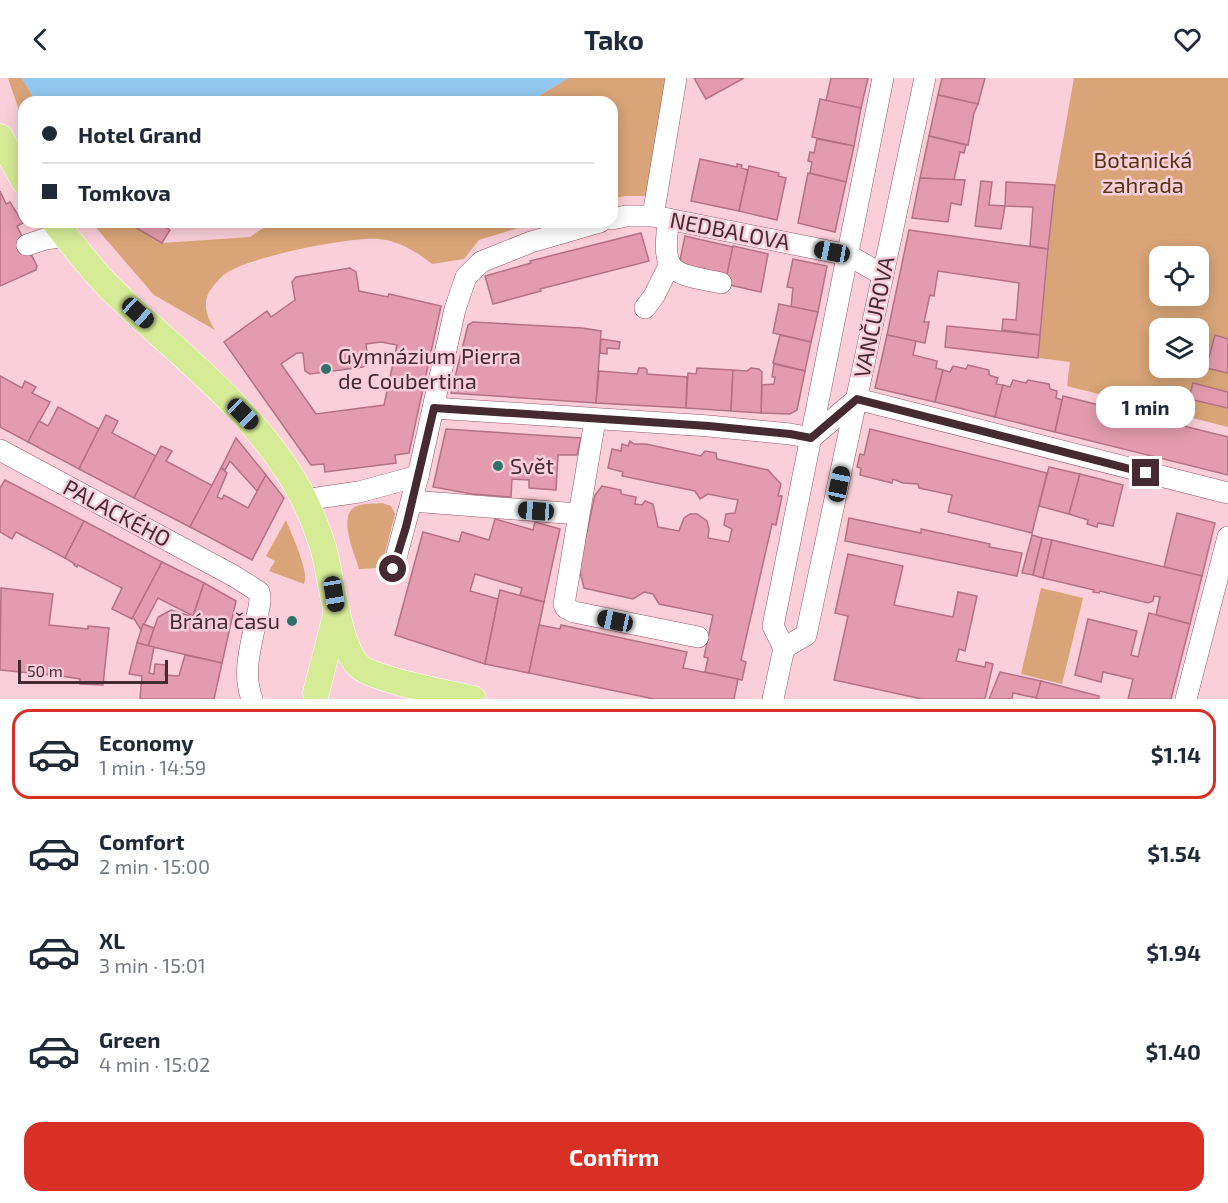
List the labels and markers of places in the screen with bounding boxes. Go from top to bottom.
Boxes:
place label: Gymnázium Pierra de Coubertina [338,342,521,393]
marker: Gymnázium Pierra de Coubertina [319,362,333,376]
place label: Svět [510,452,554,478]
marker: Svět [491,459,505,473]
place label: Brána času [169,607,280,633]
marker: Brána času [285,614,299,628]

